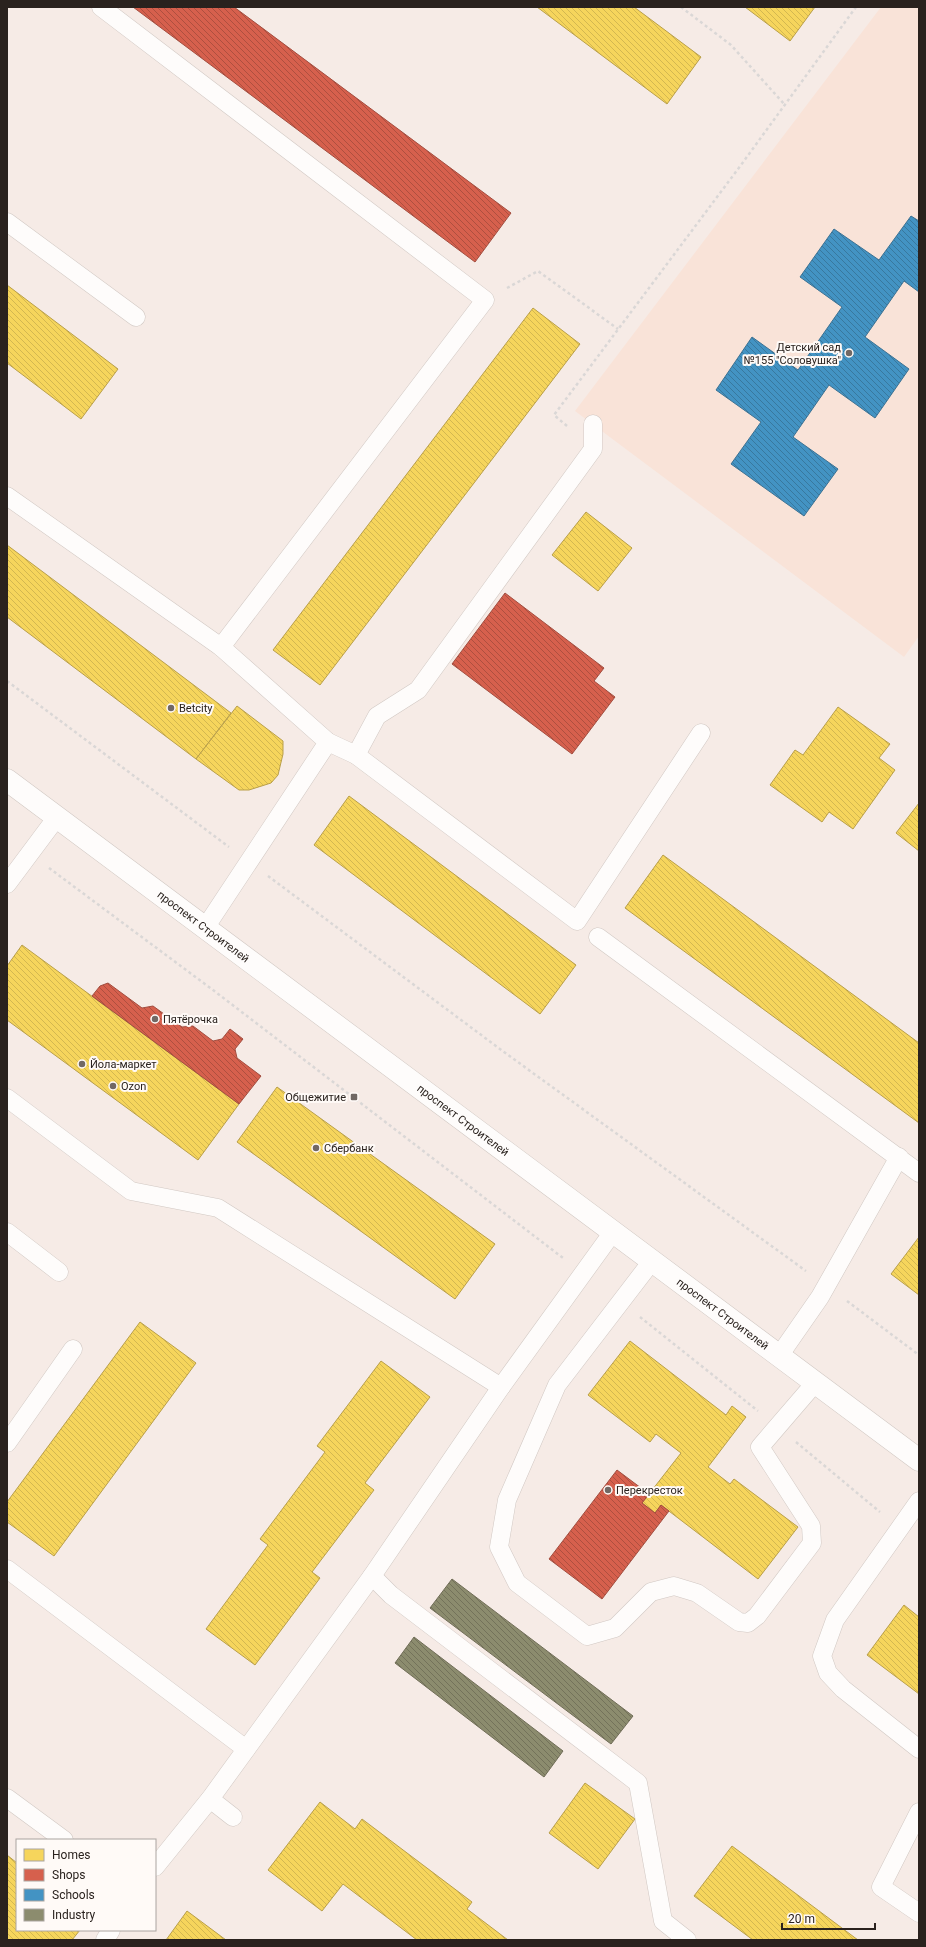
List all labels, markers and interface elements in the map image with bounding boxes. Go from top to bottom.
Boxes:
place label: Детский сад №155 "Соловушка" [743,341,841,367]
marker: Детский сад №155 "Соловушка" [844,348,854,358]
place label: Betcity [179,702,213,715]
marker: Betcity [166,703,176,713]
street label: проспект Строителей [155,888,252,965]
place label: Пятёрочка [163,1013,218,1026]
marker: Пятёрочка [150,1014,160,1024]
place label: Йола-маркет [90,1058,157,1071]
marker: Йола-маркет [77,1059,87,1069]
place label: Ozon [121,1080,146,1093]
marker: Ozon [108,1081,118,1091]
street label: проспект Строителей [415,1082,512,1159]
place label: Общежитие [285,1091,346,1104]
marker: Общежитие [349,1092,359,1102]
place label: Сбербанк [324,1142,374,1155]
marker: Сбербанк [311,1143,321,1153]
street label: проспект Строителей [674,1275,771,1352]
place label: Перекресток [616,1484,683,1497]
marker: Перекресток [603,1485,613,1495]
legend [16,1839,156,1931]
text: Homes [52,1848,90,1862]
text: Shops [52,1868,86,1882]
text: Schools [52,1888,95,1902]
scale bar [782,1905,875,1931]
text: Industry [52,1908,96,1922]
text: 20 m [788,1912,815,1926]

